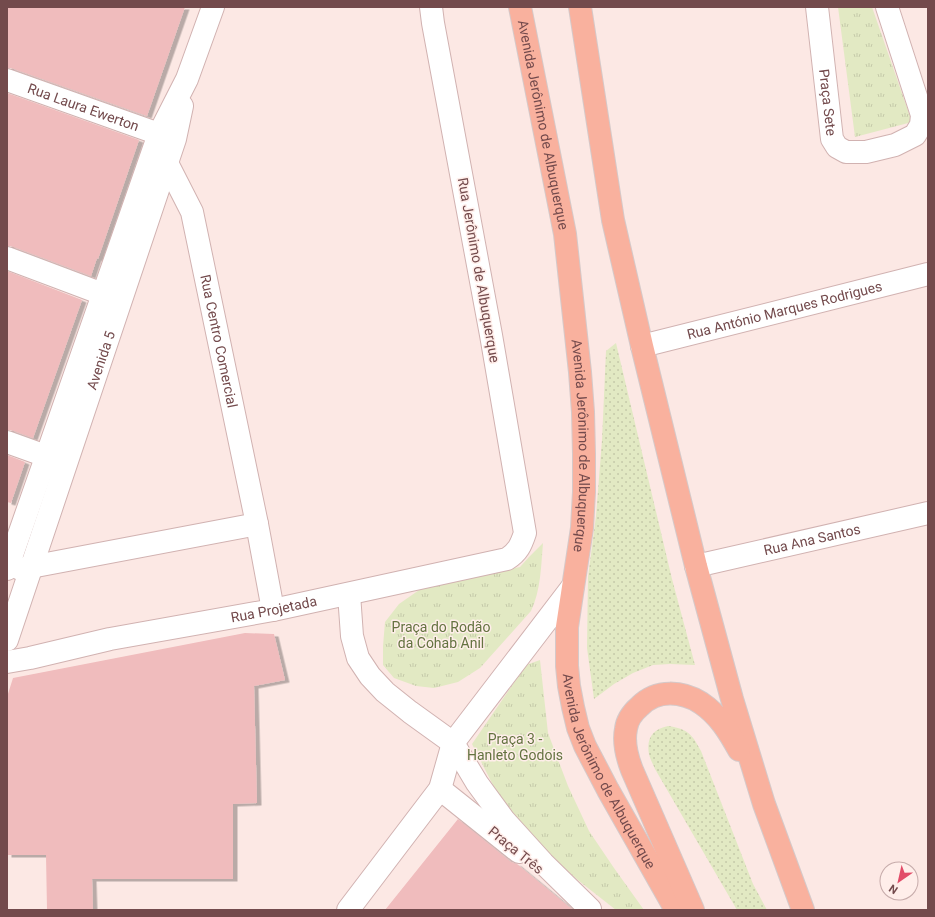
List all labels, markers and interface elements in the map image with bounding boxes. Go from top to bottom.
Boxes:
street label: Avenida Jerônimo de Albuquerque [515,18,572,231]
street label: Praça Sete [816,68,840,137]
street label: Rua Laura Ewerton [26,80,141,134]
street label: Rua Jerônimo de Albuquerque [455,176,503,364]
street label: Rua Centro Comercial [197,273,241,409]
street label: Rua António Marques Rodrigues [685,278,884,342]
street label: Avenida 5 [84,329,118,392]
street label: Avenida Jerônimo de Albuquerque [568,338,592,553]
street label: Rua Ana Santos [762,521,862,558]
street label: Rua Projetada [229,593,318,625]
park label: Praça do Rodão da Cohab Anil [392,619,490,651]
street label: Avenida Jerônimo de Albuquerque [560,673,659,872]
park label: Praça 3 - Hanleto Godois [467,731,563,763]
street label: Praça Três [485,823,547,877]
north arrow [879,861,919,901]
text: N [887,881,901,896]

